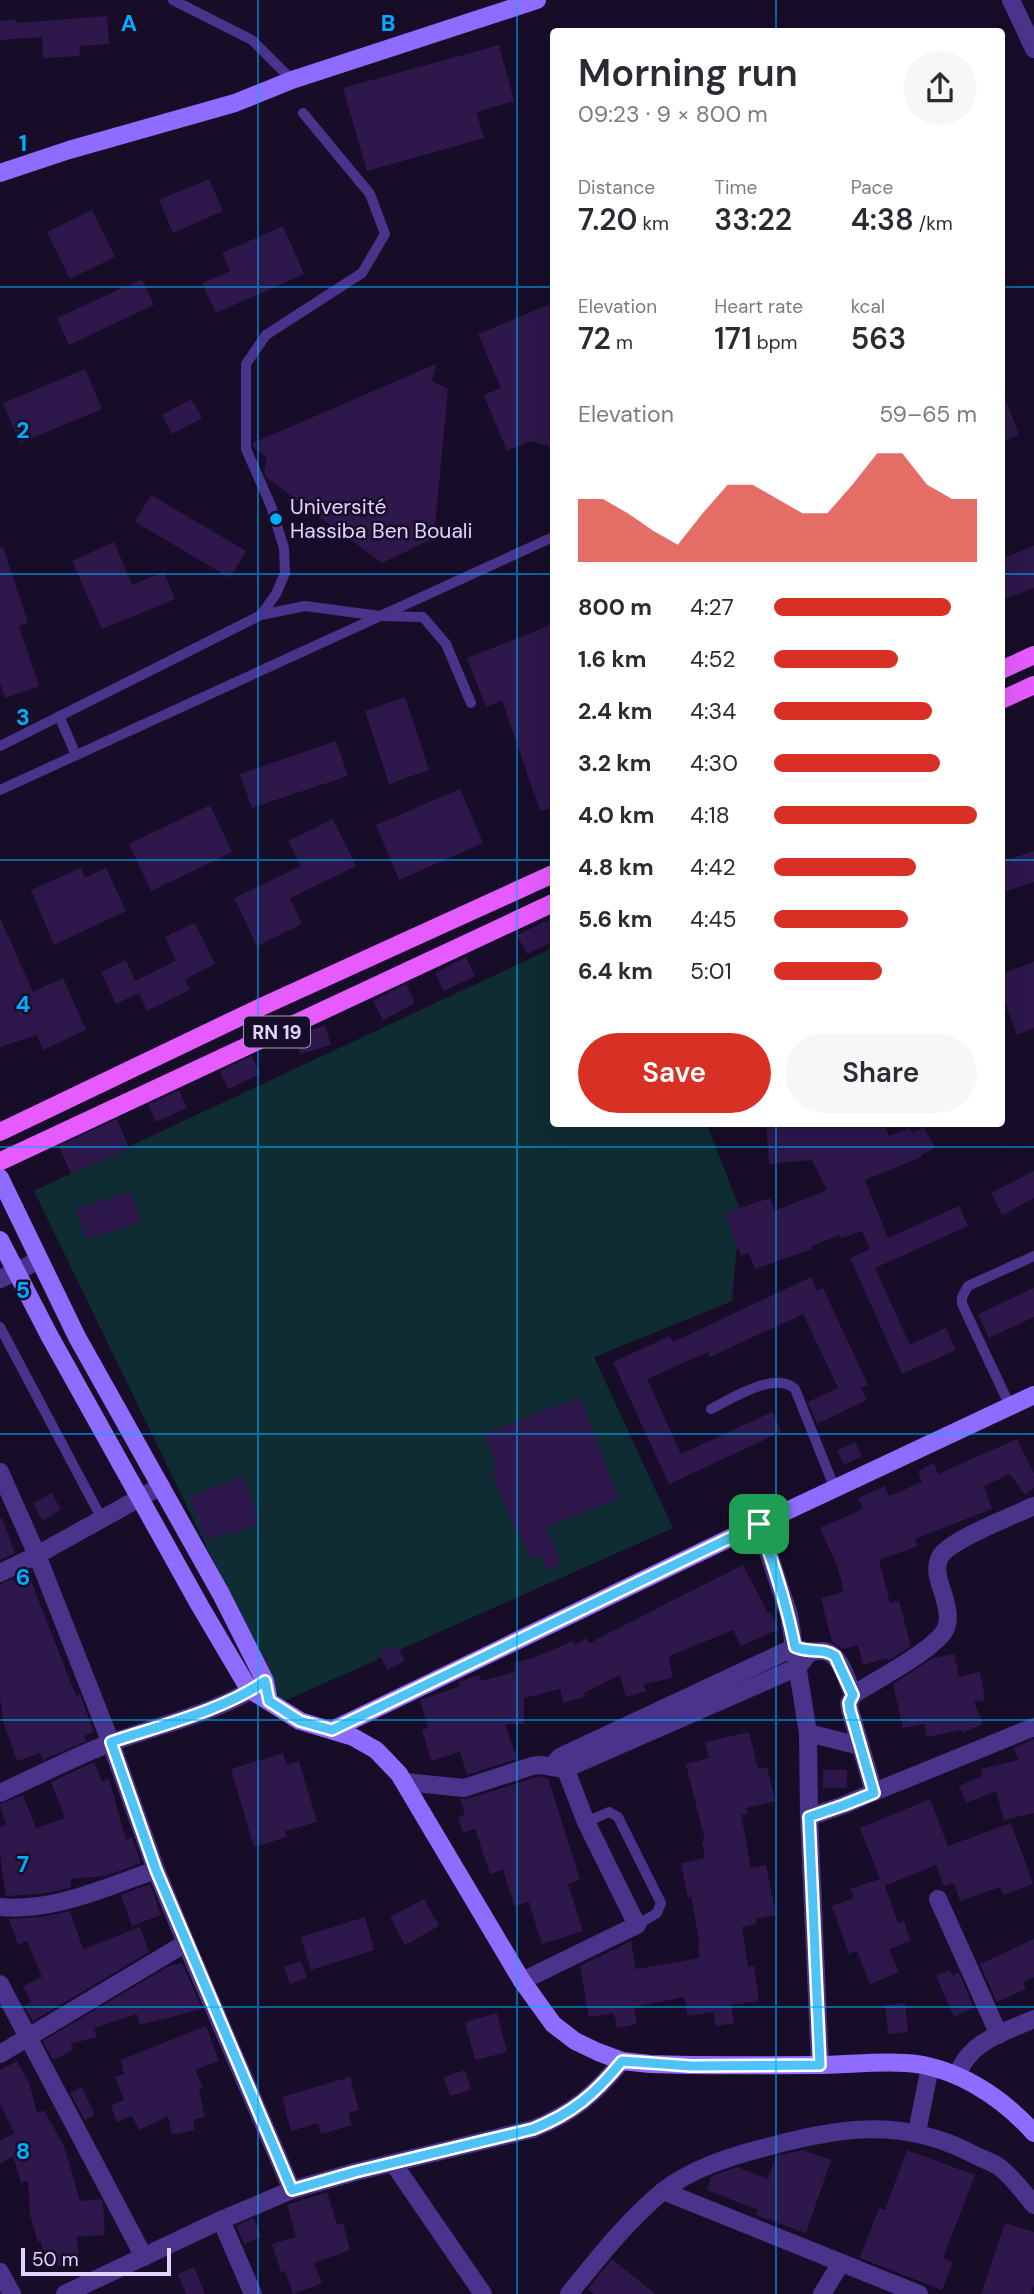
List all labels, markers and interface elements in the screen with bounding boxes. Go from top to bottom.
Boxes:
text: A [121,8,137,38]
text: B [381,8,395,38]
text: Morning run [578,48,798,98]
button: share [903,51,977,125]
text: 09:23 · 9 × 800 m [578,99,768,129]
text: 1 [19,128,27,158]
text: Distance [578,175,655,200]
text: Time [714,175,757,200]
text: Pace [851,175,893,200]
text: 7.20 [578,200,637,239]
text: 33:22 [714,200,792,239]
text: 4:38 [851,200,914,239]
text: km [637,211,669,236]
text: /km [914,211,953,236]
text: Elevation [578,294,657,319]
text: Heart rate [714,294,803,319]
text: kcal [851,294,885,319]
text: 72 [578,319,611,358]
text: 171 [714,319,752,358]
text: 563 [851,319,906,358]
text: m [611,330,633,355]
text: bpm [752,330,798,355]
text: Elevation [578,399,674,429]
text: 59–65 m [879,399,977,429]
text: 2 [16,415,30,445]
place label: Université Hassiba Ben Bouali [290,493,473,545]
marker: Université Hassiba Ben Bouali [268,511,284,527]
text: 800 m [578,592,652,622]
text: 4:27 [690,592,734,622]
text: 1.6 km [578,644,646,674]
text: 4:52 [690,644,736,674]
text: 2.4 km [578,696,652,726]
text: 4:34 [690,696,736,726]
text: 3 [16,702,30,732]
text: 3.2 km [578,748,651,778]
text: 4:30 [690,748,738,778]
text: 4.0 km [578,800,654,830]
text: 4:18 [690,800,730,830]
text: 4.8 km [578,852,654,882]
text: 4:42 [690,852,736,882]
text: 5.6 km [578,904,652,934]
text: 4:45 [690,904,737,934]
text: 6.4 km [578,956,653,986]
text: 5:01 [690,956,732,986]
text: 4 [16,989,31,1019]
road number: RN 19 [244,1016,310,1048]
button: Save [578,1033,771,1113]
button: Share [785,1033,977,1113]
text: 5 [16,1275,30,1305]
pin [729,1494,789,1554]
icon: arrive [740,1505,778,1543]
text: 6 [16,1562,30,1592]
text: 7 [17,1849,29,1879]
text: 8 [16,2136,30,2166]
scale bar [21,2245,172,2277]
text: 50 m [32,2247,79,2272]

